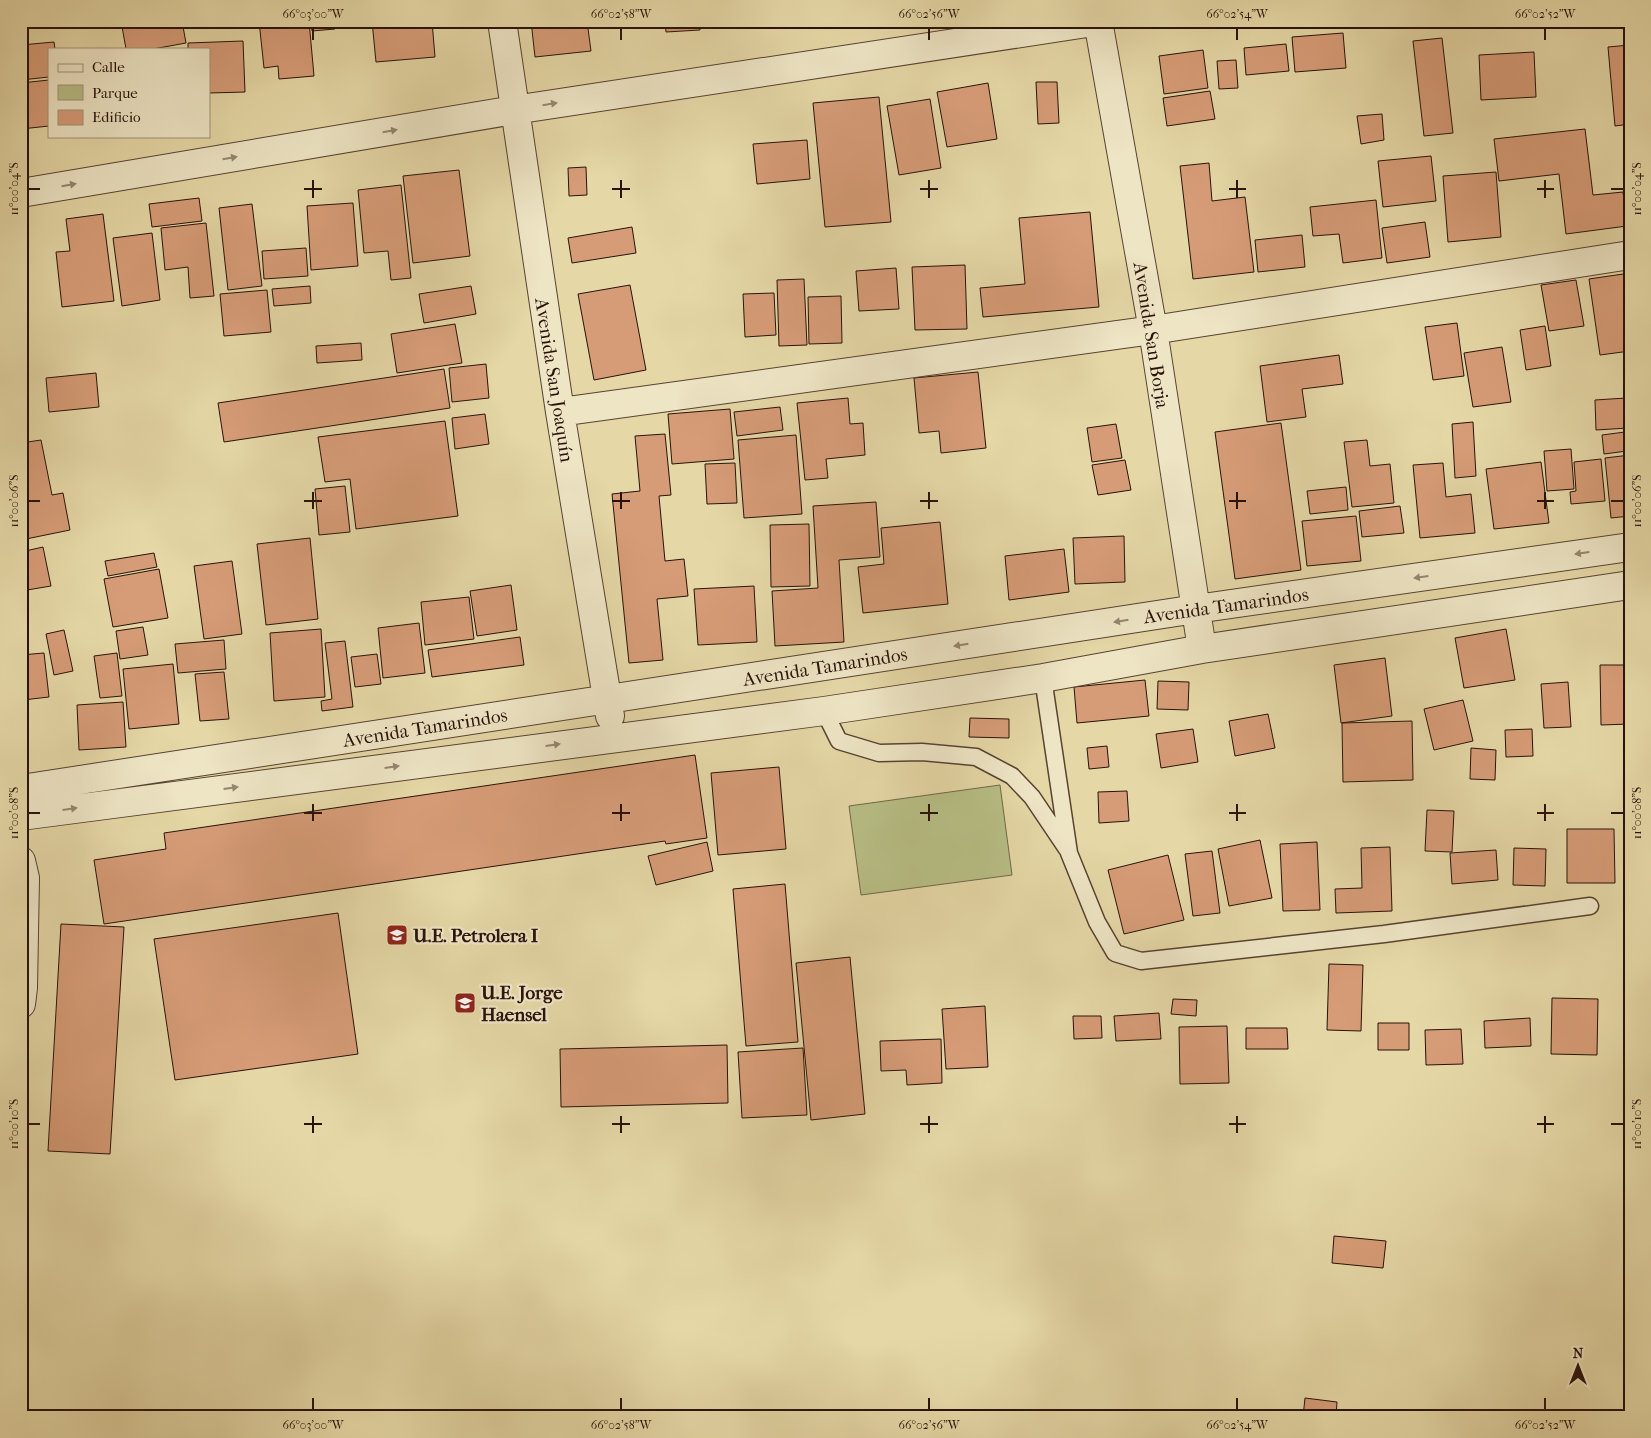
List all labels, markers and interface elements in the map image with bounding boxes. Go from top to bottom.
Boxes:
text: 66°03'00"W [282,7,345,21]
text: 66°02'58"W [591,7,652,21]
text: 66°02'56"W [899,7,961,21]
text: 66°02'54"W [1206,7,1269,21]
text: 66°02'52"W [1515,7,1576,21]
legend [48,48,210,138]
text: Calle [92,58,125,76]
text: Parque [92,84,138,102]
one-way arrow [542,100,558,108]
text: Edificio [92,108,141,126]
one-way arrow [382,126,398,134]
one-way arrow [222,153,238,161]
text: 11°00'04"S [7,162,21,216]
text: 11°00'04"S [1630,162,1644,216]
one-way arrow [62,181,78,189]
street label: Avenida San Borja [1128,259,1173,410]
street label: Avenida San Joaquín [530,295,578,464]
text: 11°00'06"S [7,475,21,527]
text: 11°00'06"S [1630,475,1644,527]
one-way arrow [1573,550,1589,558]
one-way arrow [1412,573,1428,581]
street label: Avenida Tamarindos [1141,584,1310,629]
one-way arrow [1113,617,1129,625]
one-way arrow [952,641,968,649]
street label: Avenida Tamarindos [740,643,909,691]
street label: Avenida Tamarindos [340,704,509,752]
one-way arrow [545,741,561,749]
one-way arrow [384,762,400,770]
one-way arrow [223,784,239,792]
text: 11°00'08"S [7,787,21,839]
text: 11°00'08"S [1630,787,1644,839]
one-way arrow [62,805,78,813]
school or university icon: U.E. Petrolera I [385,923,409,947]
place label: U.E. Petrolera I [412,925,539,947]
place label: U.E. Jorge Haensel [480,982,563,1026]
school or university icon: U.E. Jorge Haensel [453,991,477,1015]
text: 11°00'10"S [7,1099,21,1149]
text: 11°00'10"S [1630,1099,1644,1149]
north arrow [1554,1340,1604,1390]
text: N [1573,1345,1584,1362]
text: 66°03'00"W [282,1418,345,1432]
text: 66°02'58"W [591,1418,652,1432]
text: 66°02'56"W [899,1418,961,1432]
text: 66°02'54"W [1206,1418,1269,1432]
text: 66°02'52"W [1515,1418,1576,1432]

